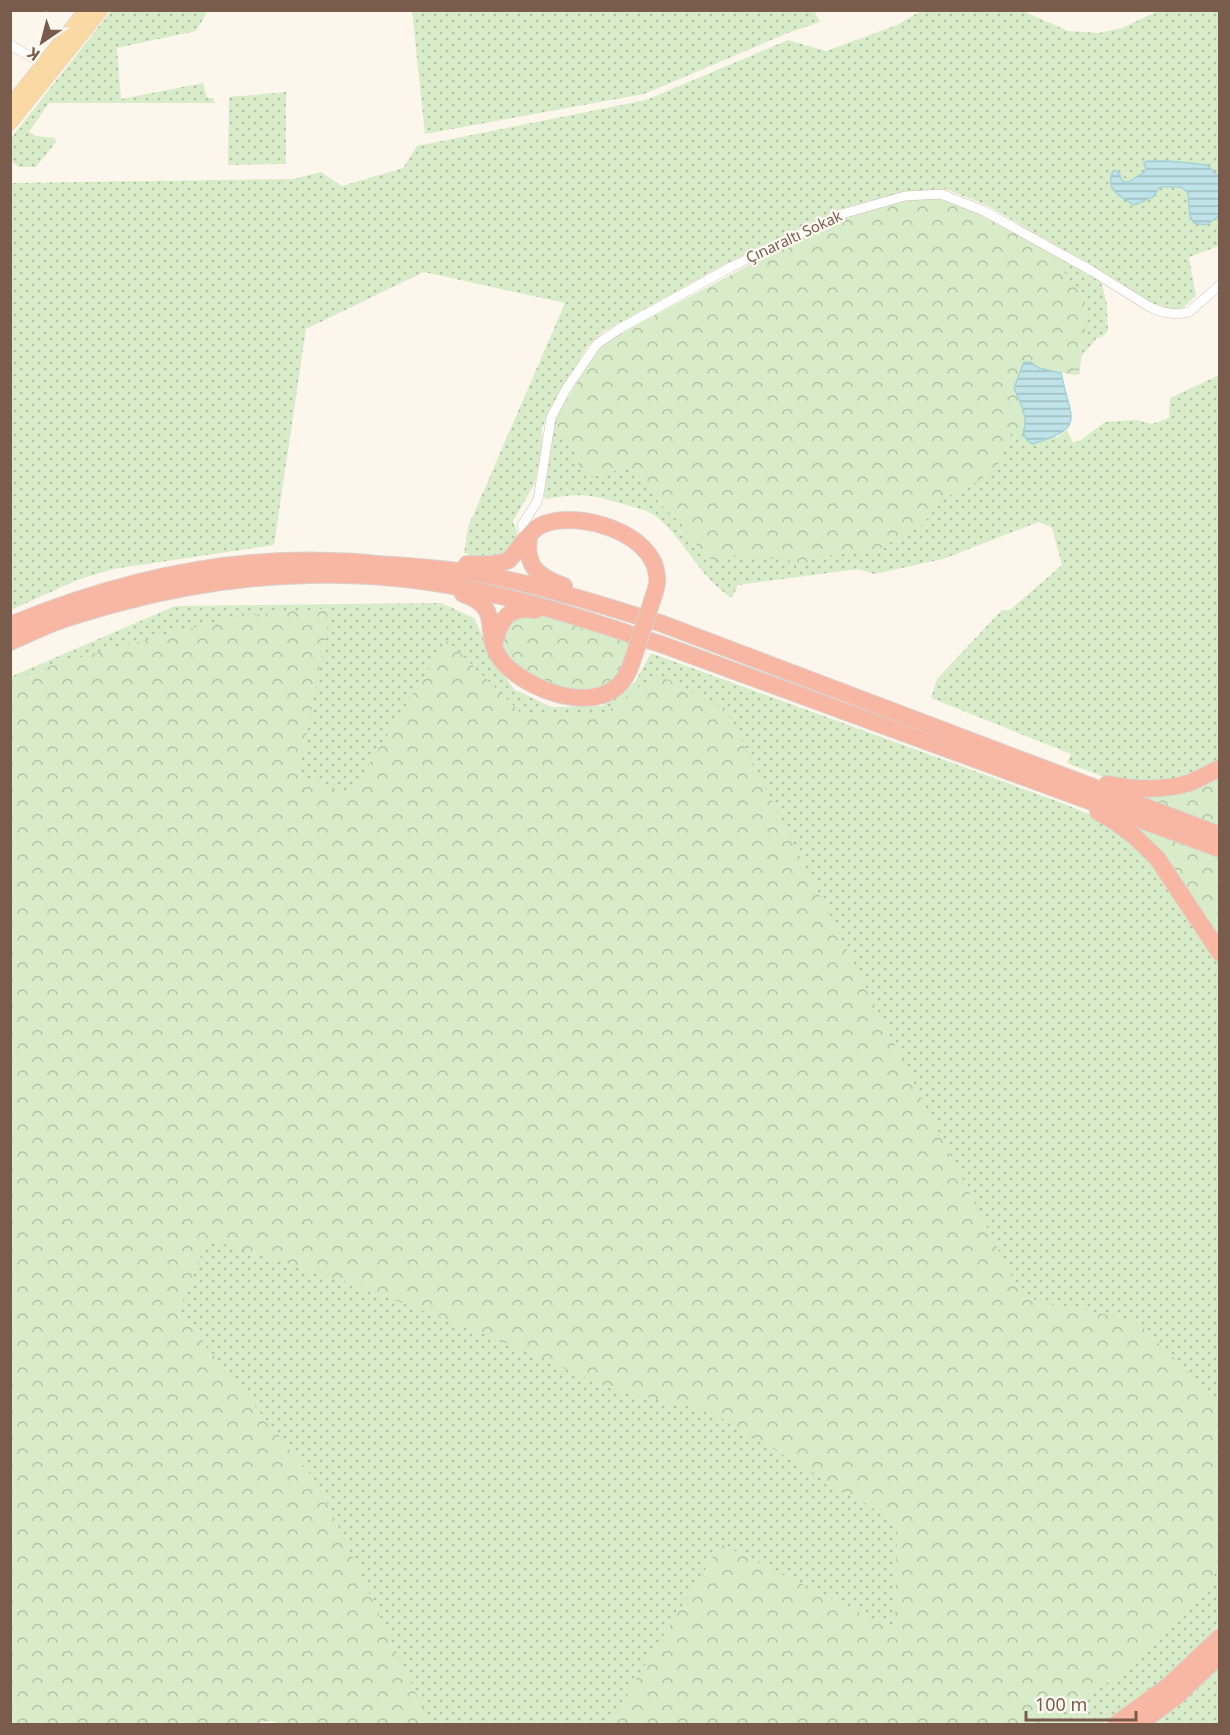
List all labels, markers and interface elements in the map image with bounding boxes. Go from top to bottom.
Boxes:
north arrow [12,12,72,72]
text: K [22,42,44,66]
street label: Çınaraltı Sokak [742,205,845,267]
scale bar [1026,1684,1136,1722]
text: 100 m [1035,1692,1087,1716]

